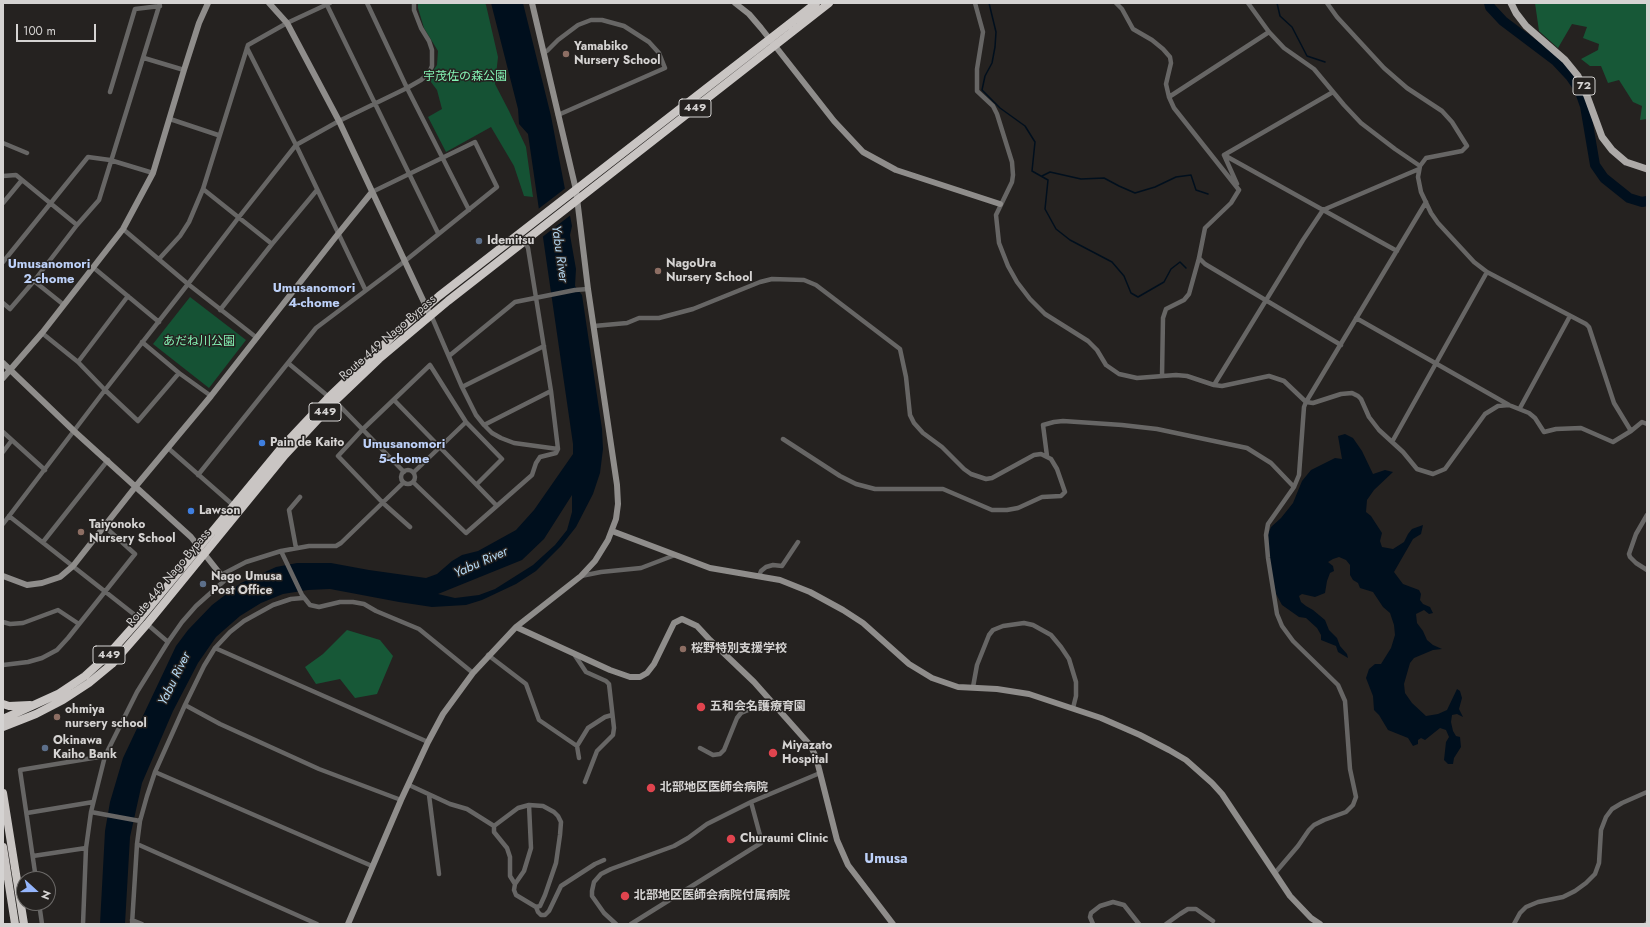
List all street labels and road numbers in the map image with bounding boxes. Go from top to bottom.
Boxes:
road number: 72 [1573,77,1595,95]
road number: 449 [679,99,711,117]
street label: Route 449 Nago Bypass [337,292,439,384]
road number: 449 [309,403,341,421]
street label: Route 449 Nago Bypass [124,526,214,630]
road number: 449 [93,646,125,664]

